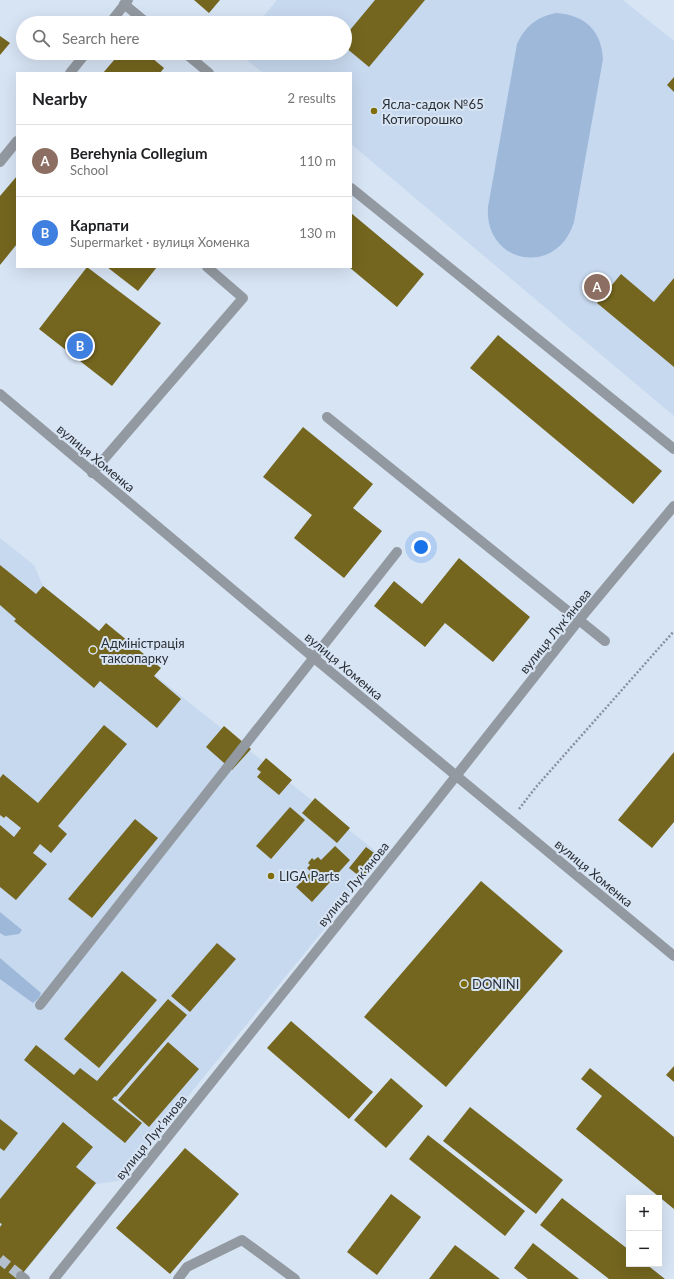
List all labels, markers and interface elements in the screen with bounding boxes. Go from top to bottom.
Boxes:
search box [16,16,352,60]
icon: search [30,27,52,49]
text: Search here [62,29,139,47]
text: Nearby [32,88,87,109]
text: 2 results [288,90,336,106]
place label: Ясла-садок №65 Котигорошко [381,96,484,127]
marker: Ясла-садок №65 Котигорошко [369,106,379,116]
text: Berehynia Collegium [70,144,207,162]
text: A [40,153,50,169]
text: 110 m [299,153,336,169]
text: School [70,162,108,178]
text: Карпати [70,216,129,234]
text: B [41,225,49,241]
text: 130 m [299,225,336,241]
text: Supermarket · вулиця Хоменка [70,234,250,250]
pin: A [584,272,610,302]
pin: B [67,331,93,361]
street label: вулиця Хоменка [54,421,138,495]
your location [411,537,431,557]
street label: вулиця Лукʼянова [516,585,594,677]
street label: вулиця Хоменка [302,629,386,703]
place label: Адміністрація таксопарку [101,635,185,666]
marker: Адміністрація таксопарку [88,645,98,655]
street label: вулиця Хоменка [552,836,636,910]
street label: вулиця Лукʼянова [314,838,392,930]
place label: LIGA Parts [279,868,340,884]
marker: LIGA Parts [266,871,276,881]
place label: DONINI [472,976,519,992]
marker: DONINI [459,979,469,989]
street label: вулиця Лукʼянова [112,1091,190,1183]
map controls [626,1195,662,1267]
button: + [626,1195,662,1231]
button: − [626,1231,662,1267]

